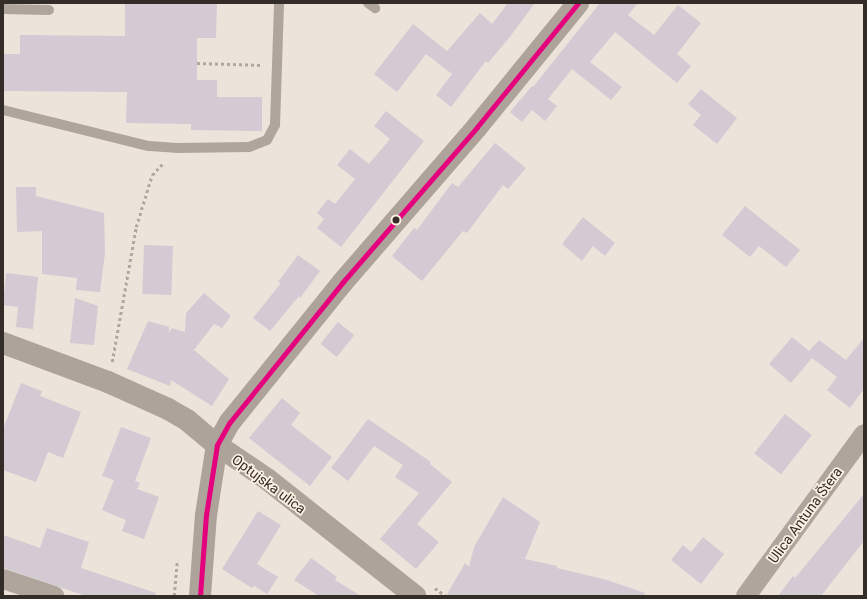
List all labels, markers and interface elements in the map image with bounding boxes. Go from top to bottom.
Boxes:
unlabelled marker [391,215,401,225]
street label: Optujska ulica [229,451,309,517]
street label: Ulica Antuna Štera [764,464,846,566]

